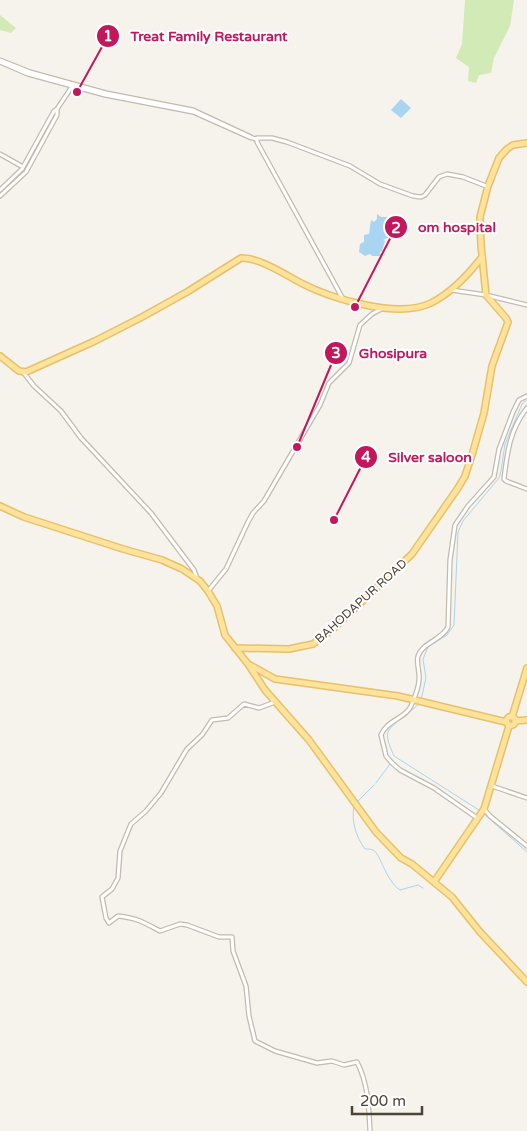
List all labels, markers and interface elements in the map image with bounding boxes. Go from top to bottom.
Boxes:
callout: Treat Family Restaurant [96,21,298,50]
text: 1 [103,27,113,45]
text: Treat Family Restaurant [130,28,288,45]
callout: om hospital [383,213,506,242]
text: 2 [391,219,401,237]
text: om hospital [418,219,496,236]
callout: Ghosipura [324,338,437,367]
text: 3 [331,344,341,362]
text: Ghosipura [359,345,427,362]
callout: Silver saloon [353,442,482,471]
text: 4 [361,448,371,466]
text: Silver saloon [388,449,472,466]
street label: BAHODAPUR ROAD [312,556,410,646]
scale bar [352,1084,422,1116]
text: 200 m [360,1092,406,1110]

